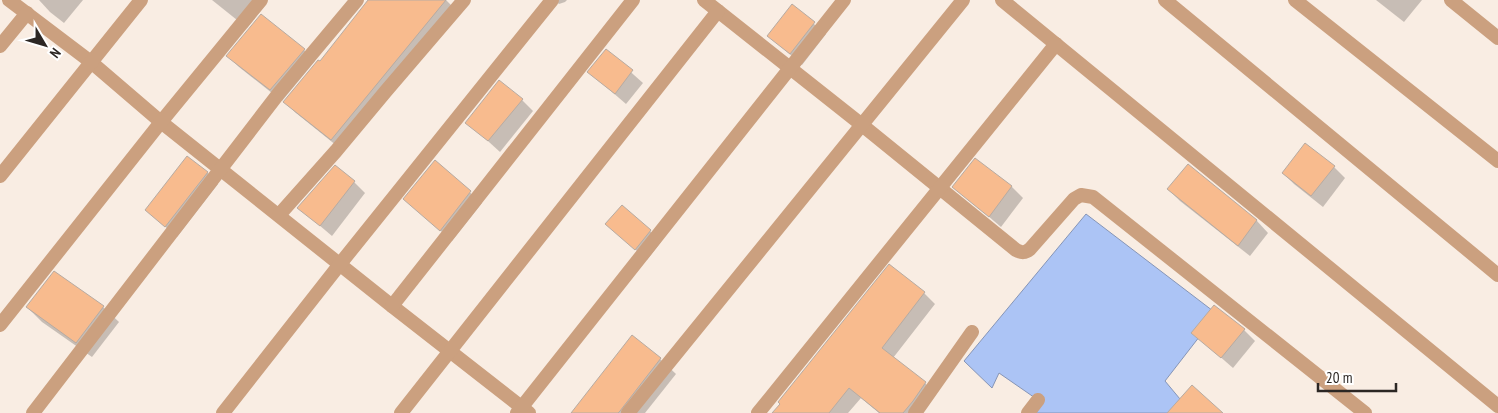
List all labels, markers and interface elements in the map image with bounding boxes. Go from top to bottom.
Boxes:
north arrow [20,20,70,70]
text: N [46,44,65,62]
scale bar [1318,360,1396,392]
text: 20 m [1326,368,1352,387]

